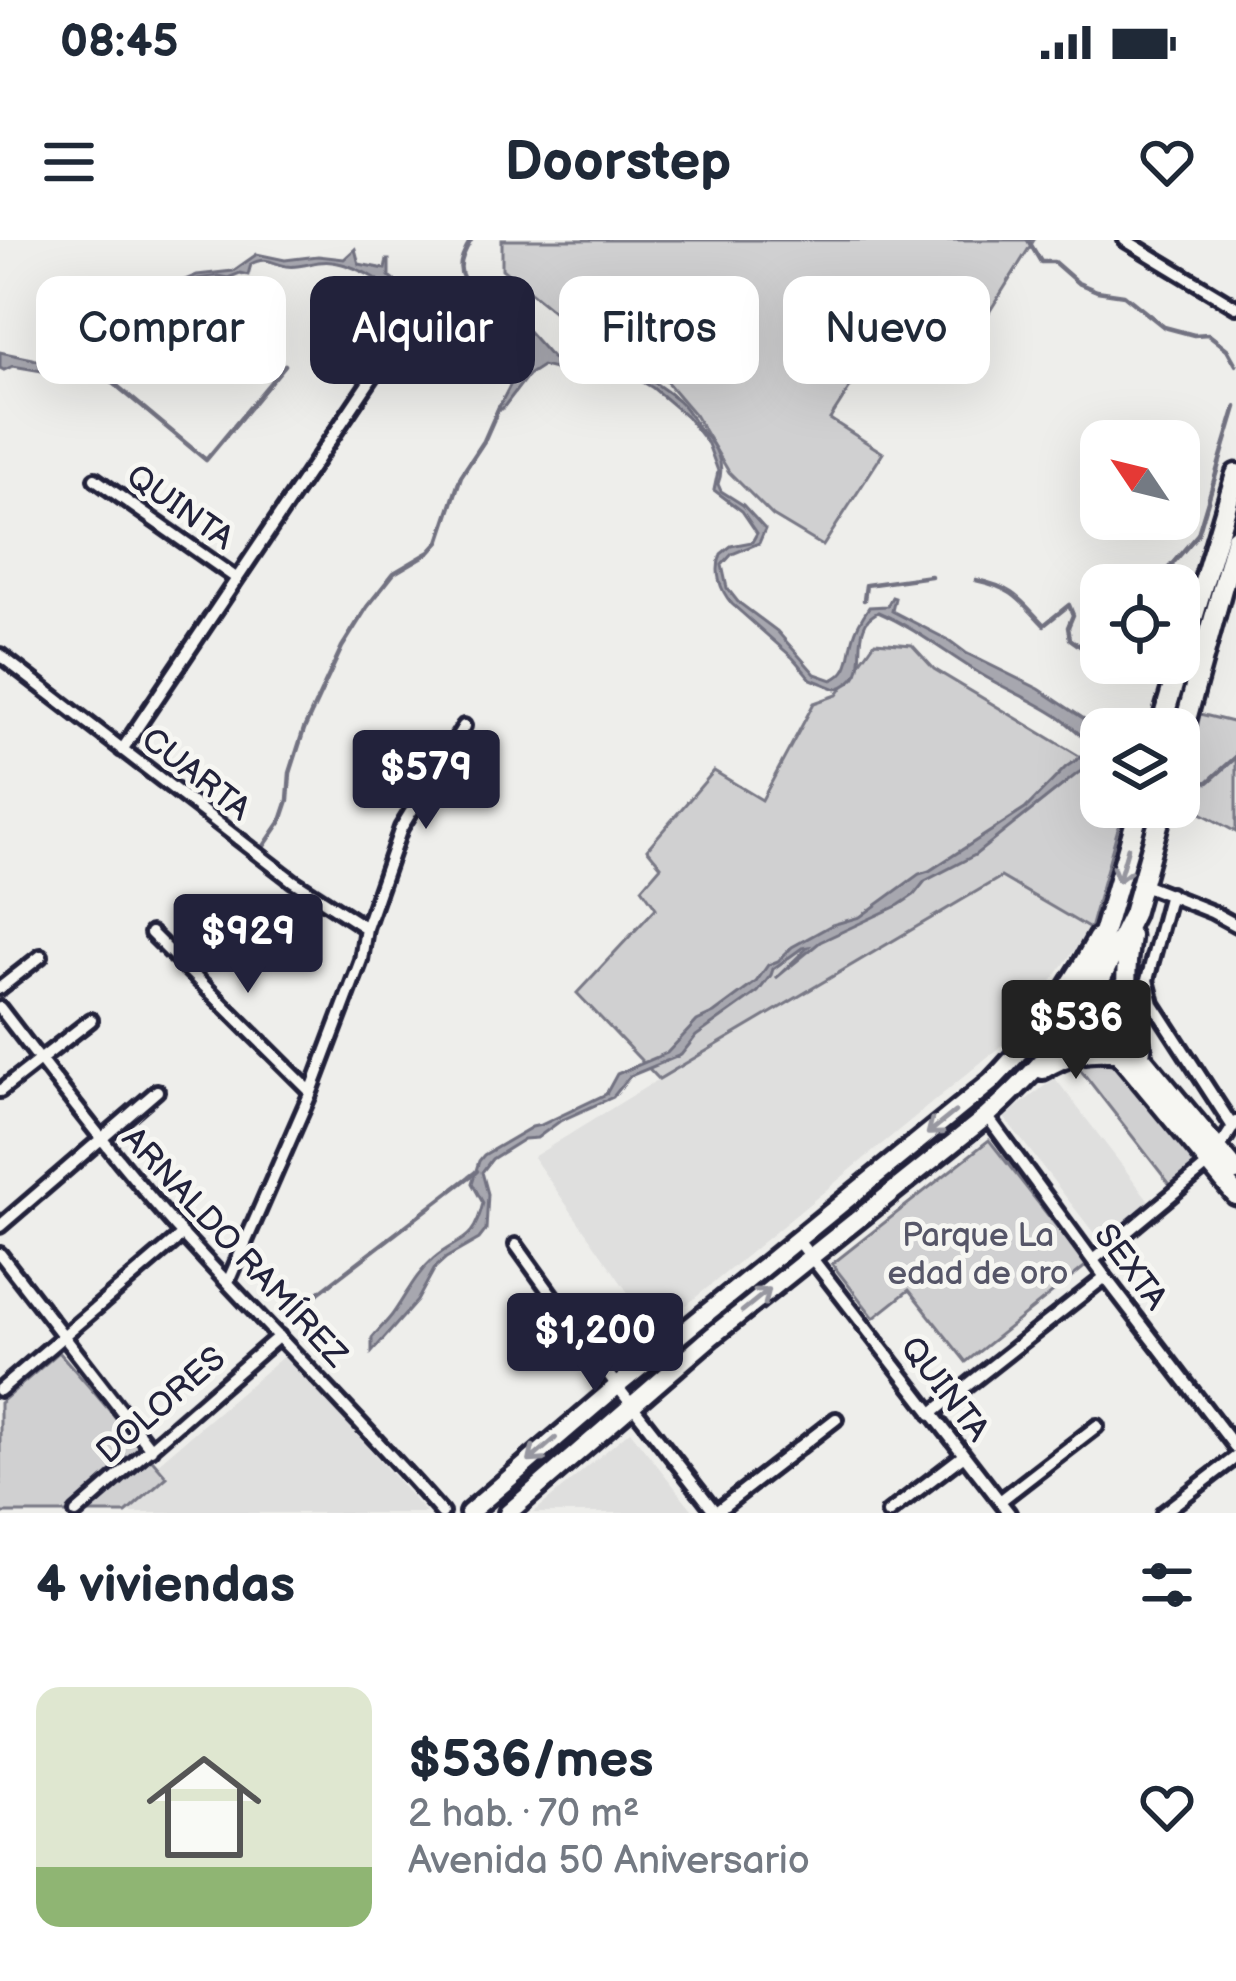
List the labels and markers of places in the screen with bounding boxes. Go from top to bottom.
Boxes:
pin: $579 [355,730,497,832]
pin: $929 [177,894,319,996]
pin: $536 [1005,980,1147,1082]
pin: $1,200 [497,1293,693,1395]

